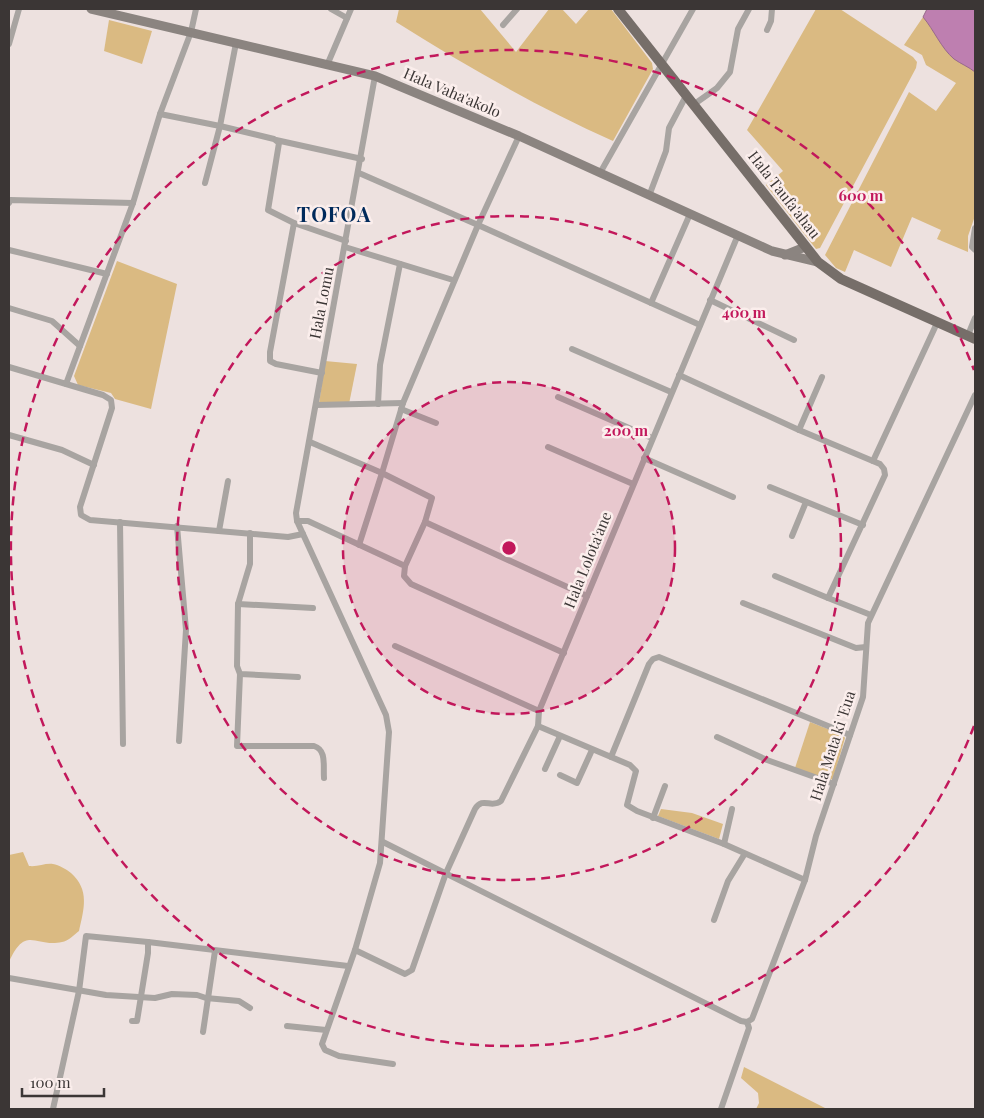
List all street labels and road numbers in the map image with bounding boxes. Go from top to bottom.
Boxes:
street label: Hala Vaha'akolo [401,63,504,122]
street label: Hala Taufa'ahau [744,146,826,243]
street label: Hala Lomu [304,265,338,341]
street label: Hala Lolota'ane [559,508,616,611]
street label: Hala Mata ki 'Eua [805,688,859,803]

